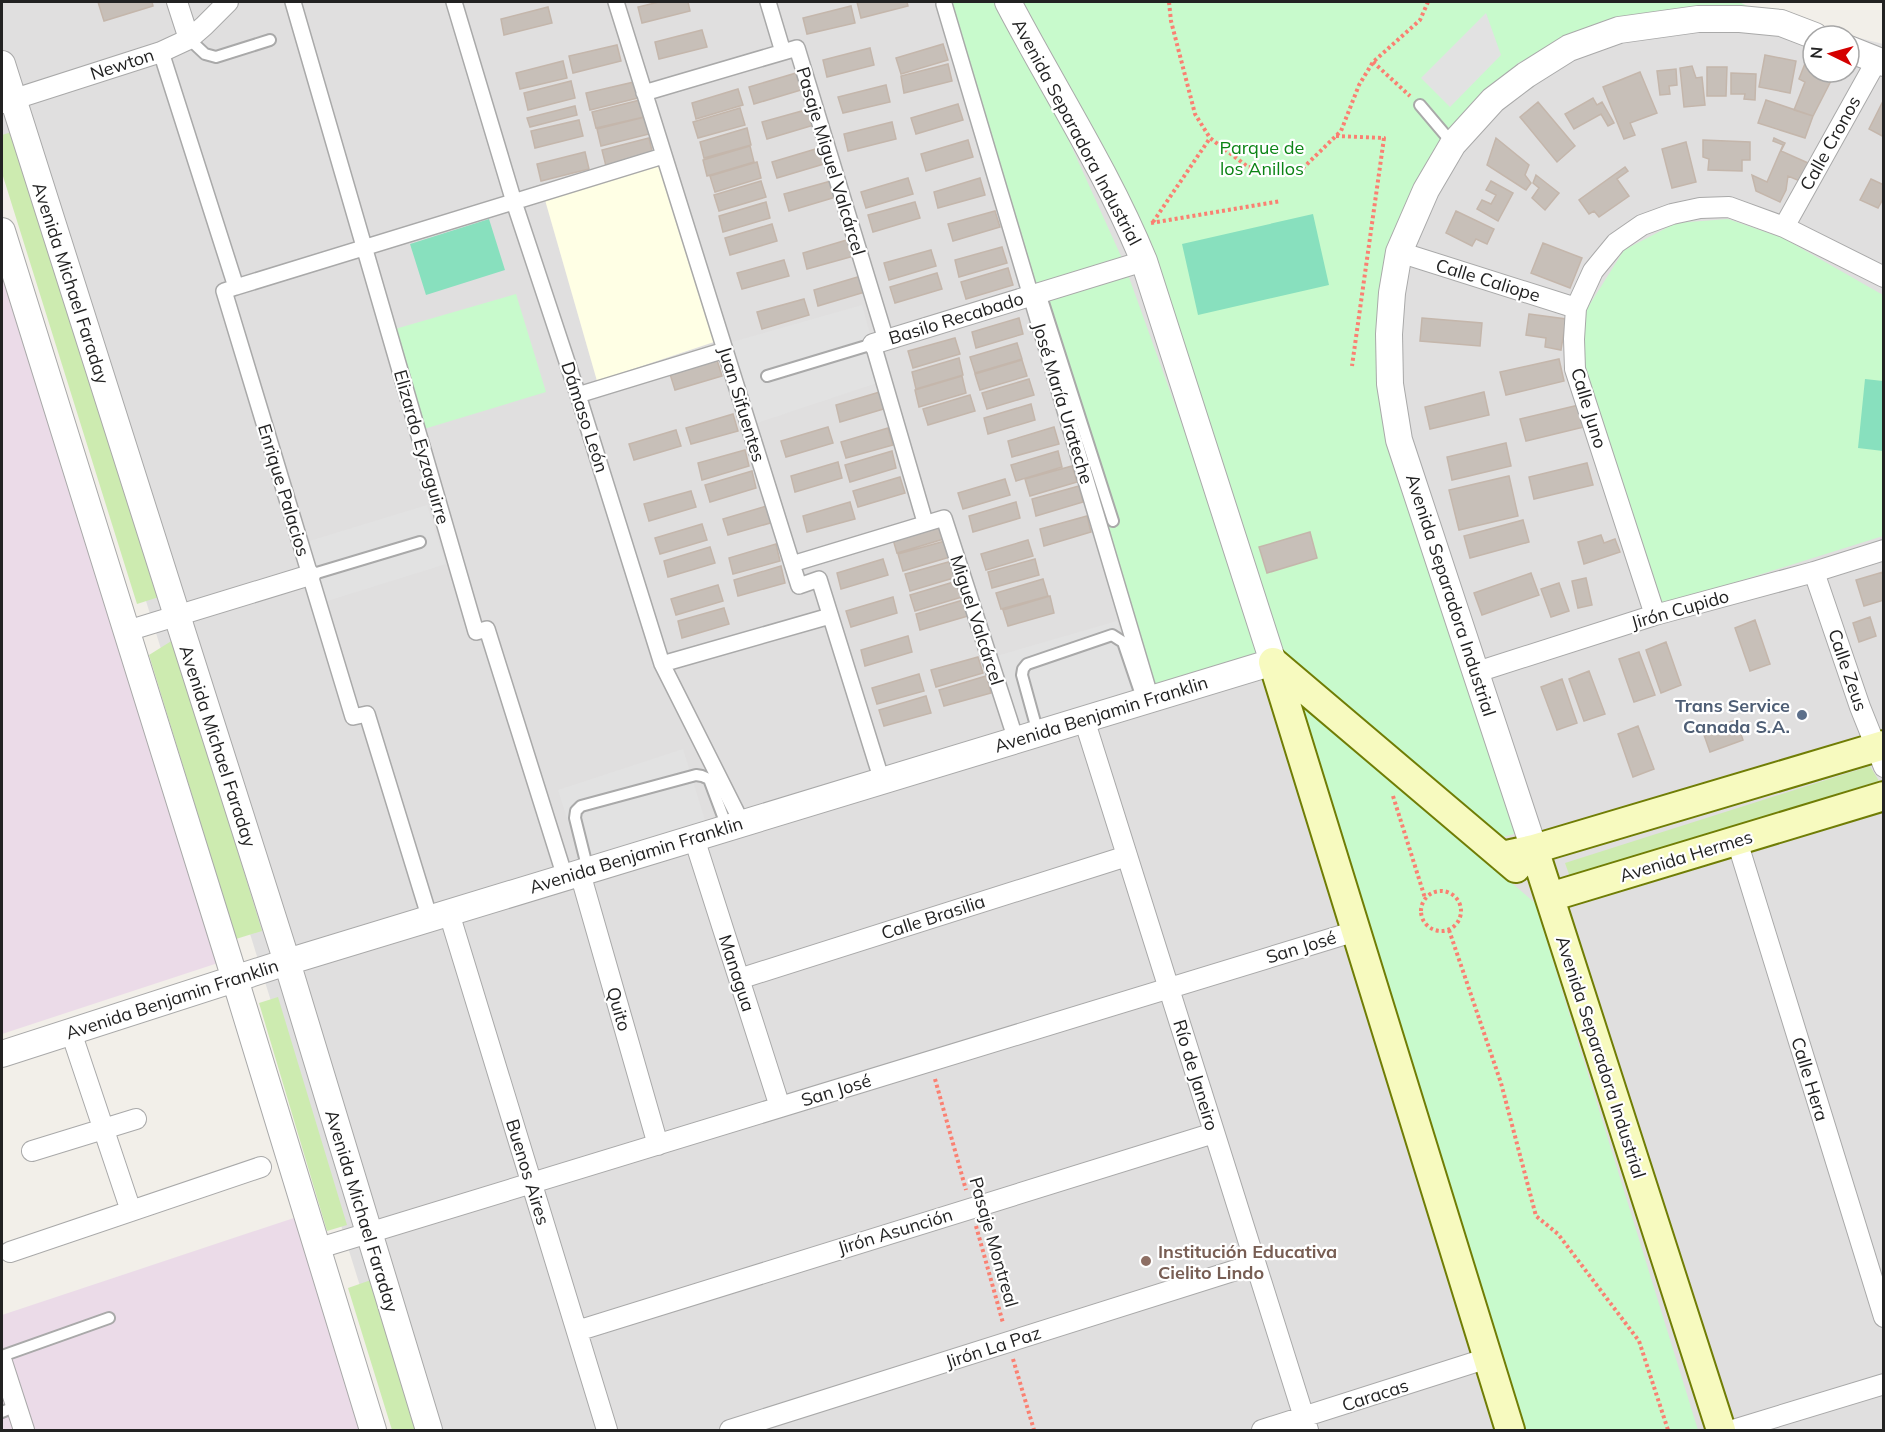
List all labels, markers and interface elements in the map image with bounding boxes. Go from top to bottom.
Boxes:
street label: Avenida Separadora Industrial [1007,15,1147,249]
north arrow [1801,24,1861,84]
street label: Newton [87,43,157,85]
text: N [1806,46,1827,60]
street label: Pasaje Miguel Valcárcel [791,64,871,258]
street label: Calle Cronos [1795,92,1865,194]
park label: Parque de los Anillos [1220,136,1304,180]
street label: Avenida Michael Faraday [28,179,115,387]
street label: Calle Caliope [1433,253,1543,307]
street label: Basilo Recabado [886,287,1026,349]
street label: José María Urateche [1027,319,1099,487]
street label: Juan Sifuentes [714,343,771,465]
street label: Dámaso León [556,359,614,475]
street label: Calle Juno [1566,365,1612,451]
street label: Elizardo Eyzaguirre [389,367,455,527]
street label: Enrique Palacios [253,421,315,559]
street label: Avenida Separadora Industrial [1401,471,1501,719]
street label: Miguel Valcárcel [945,552,1009,688]
street label: Jirón Cupido [1628,584,1732,634]
street label: Calle Zeus [1823,626,1873,714]
street label: Avenida Michael Faraday [175,642,262,850]
street label: Avenida Benjamin Franklin [991,671,1211,757]
place label: Trans Service Canada S.A. [1675,694,1790,738]
marker: Trans Service Canada S.A. [1795,708,1809,722]
street label: Avenida Benjamin Franklin [526,812,746,898]
street label: Avenida Hermes [1617,825,1755,887]
street label: Calle Brasilia [878,889,988,945]
street label: San José [1263,925,1339,969]
street label: Managua [714,932,760,1014]
street label: Avenida Separadora Industrial [1551,933,1651,1181]
street label: Avenida Benjamin Franklin [63,954,281,1044]
street label: Quito [602,984,636,1034]
street label: Río de Janeiro [1168,1017,1224,1133]
street label: Calle Hera [1786,1034,1834,1124]
street label: San José [798,1068,874,1112]
street label: Avenida Michael Faraday [320,1107,404,1316]
street label: Buenos Aires [501,1116,555,1228]
street label: Pasaje Montreal [964,1174,1024,1310]
street label: Jirón Asunción [835,1203,955,1259]
place label: Institución Educativa Cielito Lindo [1158,1240,1337,1284]
marker: Institución Educativa Cielito Lindo [1139,1254,1153,1268]
street label: Jirón La Paz [942,1321,1044,1373]
street label: Caracas [1339,1373,1411,1417]

